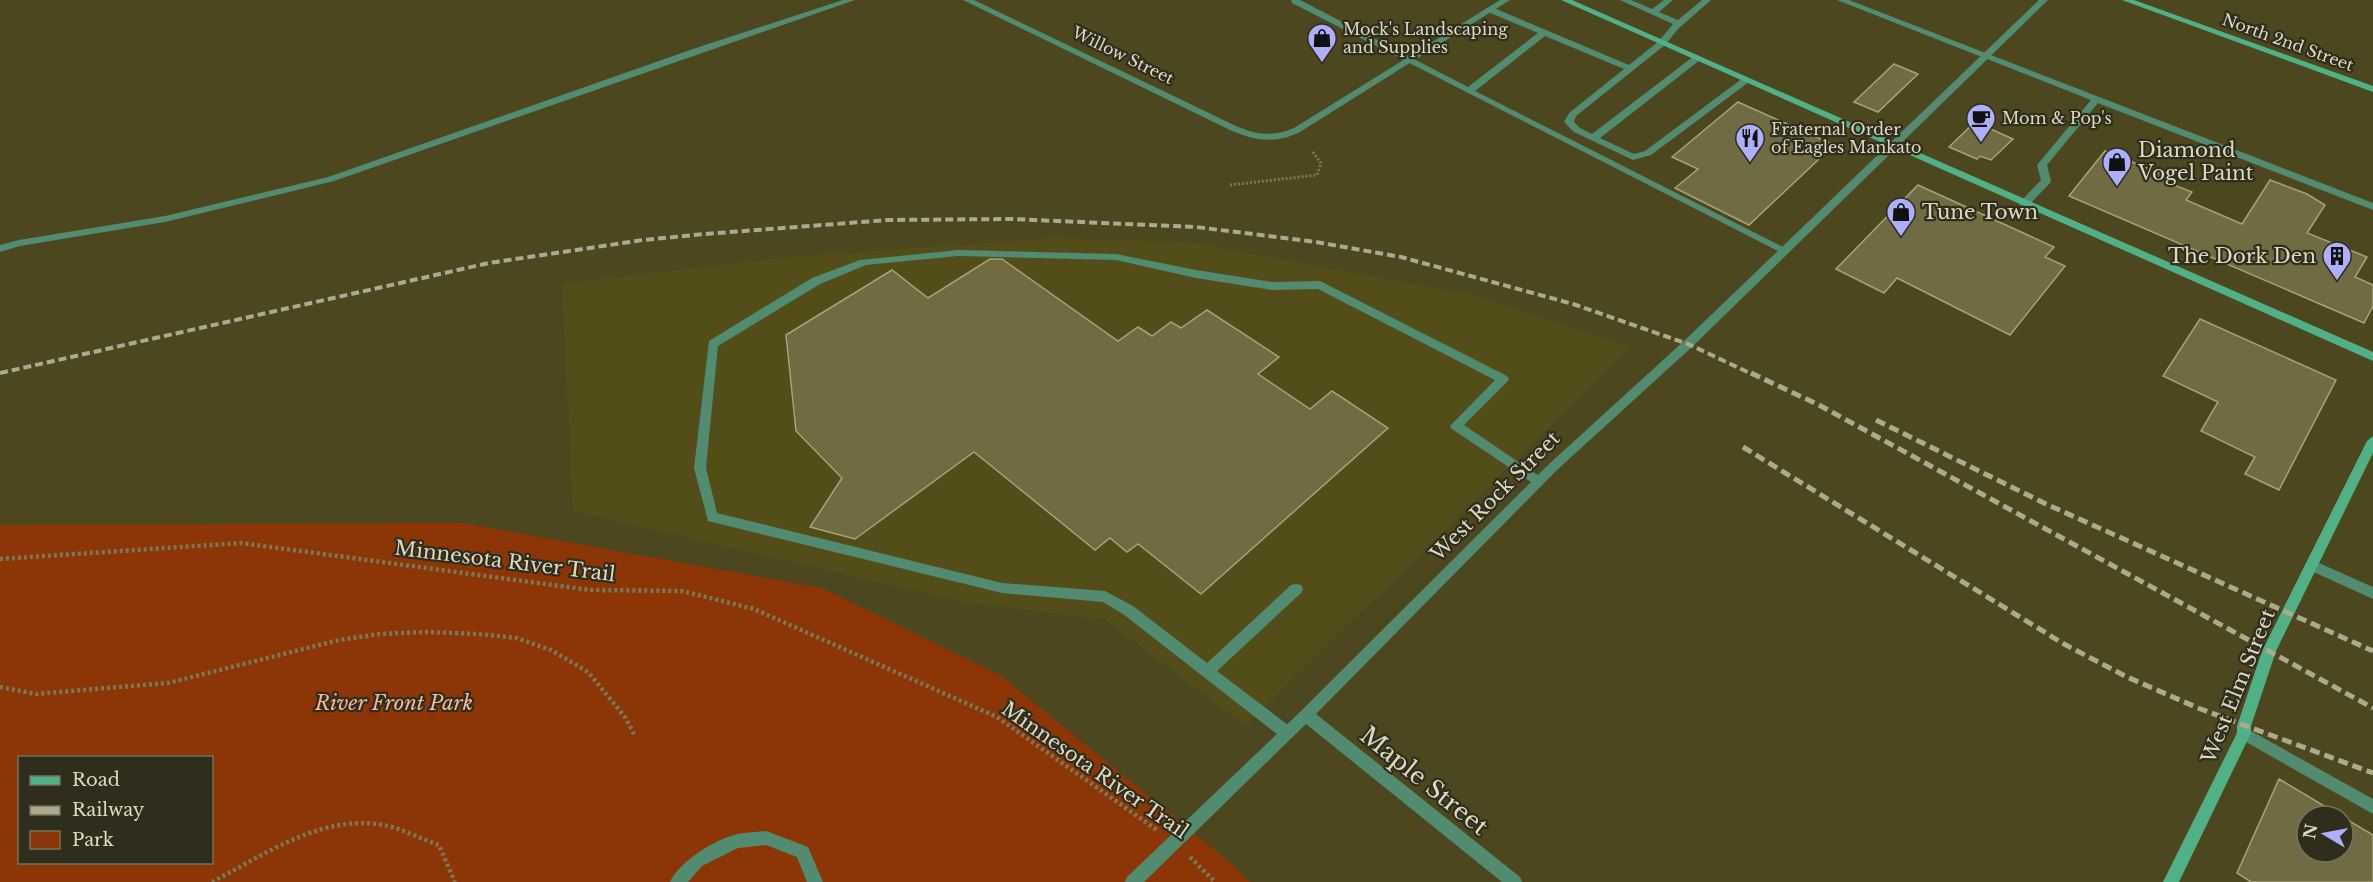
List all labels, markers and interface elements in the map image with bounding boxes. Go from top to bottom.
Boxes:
street label: North 2nd Street [2220,9,2356,75]
place label: Mock's Landscaping and Supplies [1343,19,1508,57]
street label: Willow Street [1068,21,1177,88]
shop icon: Mock's Landscaping and Supplies [1306,22,1338,64]
cafe icon: Mom & Pop's [1965,102,1997,144]
place label: Mom & Pop's [2002,108,2112,128]
place label: Fraternal Order of Eagles Mankato [1771,119,1922,157]
restaurant icon: Fraternal Order of Eagles Mankato [1734,122,1766,164]
place label: Diamond Vogel Paint [2137,138,2254,185]
shop icon: Diamond Vogel Paint [2101,146,2133,188]
shop icon: Tune Town [1885,196,1917,238]
place label: Tune Town [1922,200,2038,224]
building icon: The Dork Den [2321,240,2353,282]
place label: The Dork Den [2168,244,2316,268]
street label: West Rock Street [1425,426,1565,566]
street label: Minnesota River Trail [393,536,617,586]
street label: West Elm Street [2196,605,2280,768]
park label: River Front Park [314,691,473,715]
street label: Minnesota River Trail [997,696,1193,844]
street label: Maple Street [1354,720,1494,841]
legend [18,756,213,864]
text: Road [72,769,120,791]
text: Railway [72,799,145,821]
north arrow [2295,804,2355,864]
text: N [2299,822,2321,841]
text: Park [72,829,114,851]

